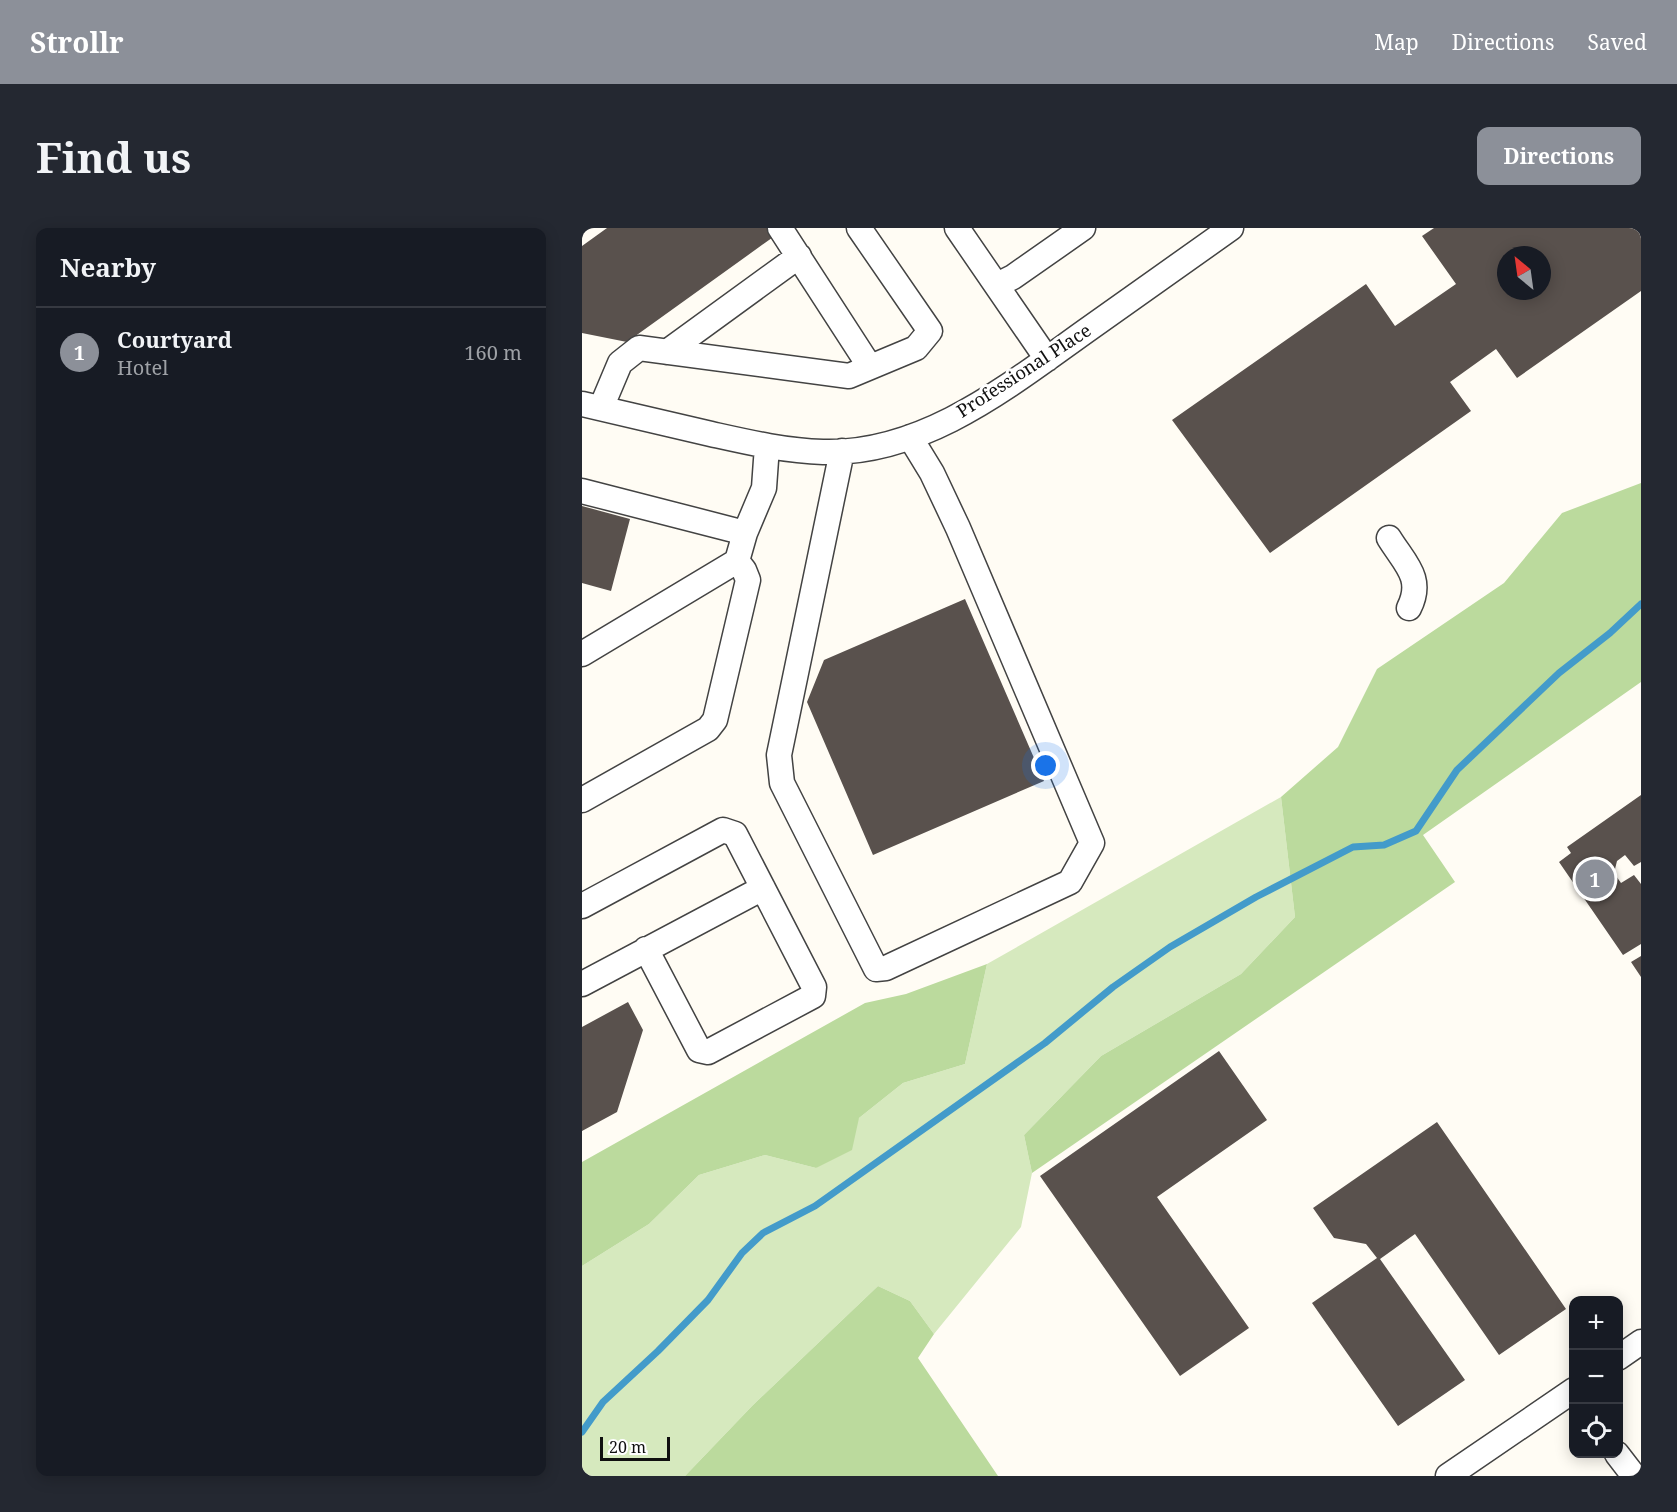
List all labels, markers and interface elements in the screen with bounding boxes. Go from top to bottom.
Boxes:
text: Strollr [30,23,124,61]
text: Map [1374,28,1419,56]
text: Directions [1452,28,1554,56]
text: Saved [1587,28,1647,56]
button: Directions [1477,127,1641,185]
text: Find us [36,128,191,185]
north arrow [1497,246,1551,300]
text: Nearby [60,249,156,285]
street label: Professional Place [952,318,1095,423]
text: Courtyard [117,324,232,354]
text: 1 [74,339,85,366]
text: 160 m [464,339,522,366]
text: Hotel [117,354,168,381]
your location [1031,751,1060,780]
pin: 1 [1576,856,1614,902]
map controls [1569,1296,1623,1458]
button: + [1569,1296,1623,1350]
button: − [1569,1350,1623,1404]
button: locate [1569,1404,1623,1458]
scale bar [600,1434,670,1462]
text: 20 m [609,1436,646,1458]

